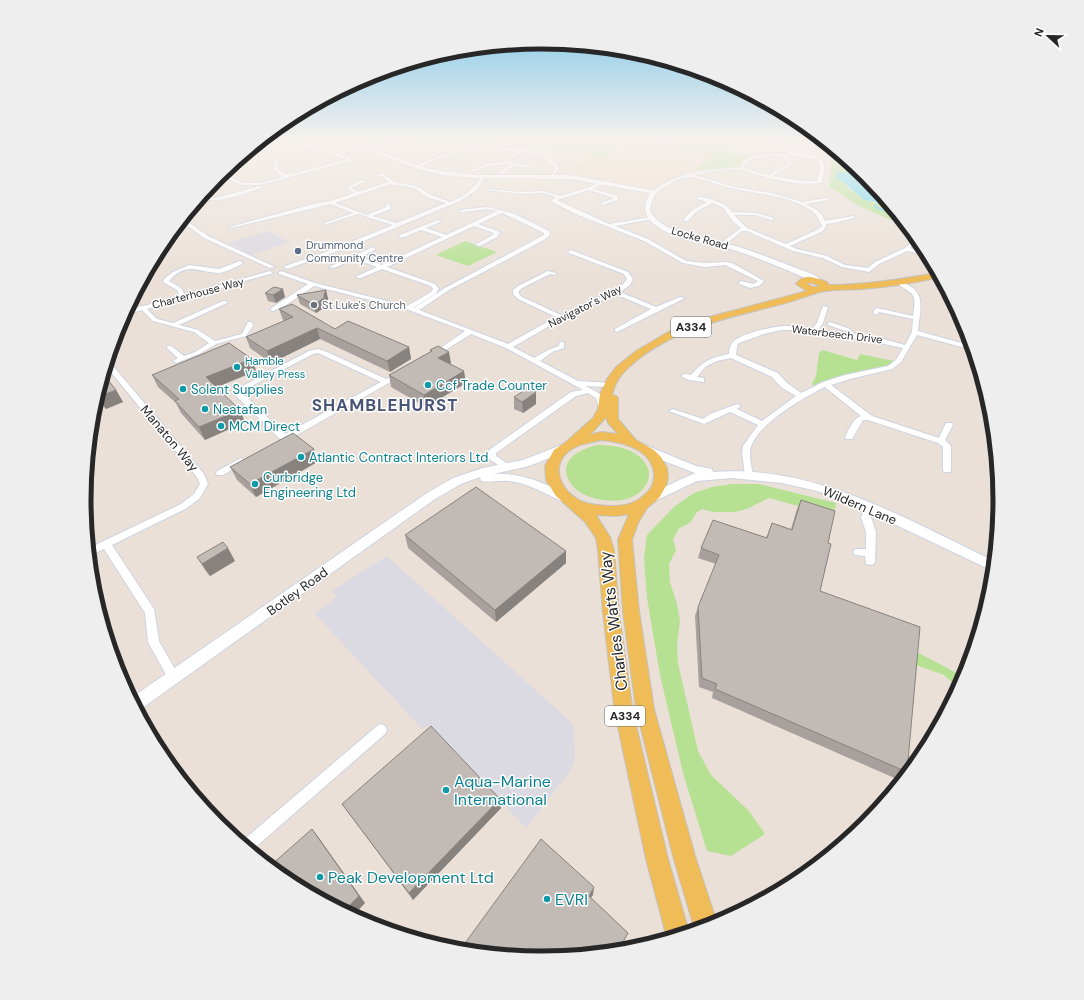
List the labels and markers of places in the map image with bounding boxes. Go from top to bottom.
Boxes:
place label: Drummond Community Centre [306,238,404,265]
marker: Drummond Community Centre [293,246,303,256]
place label: St Luke's Church [322,298,406,312]
marker: St Luke's Church [309,300,319,310]
place label: Hamble Valley Press [245,354,305,381]
marker: Hamble Valley Press [232,362,242,372]
place label: Ccf Trade Counter [436,377,547,394]
marker: Ccf Trade Counter [423,380,433,390]
place label: Solent Supplies [191,381,284,398]
marker: Solent Supplies [178,384,188,394]
place label: Neatafan [213,401,267,418]
marker: Neatafan [200,404,210,414]
place label: MCM Direct [229,418,300,435]
marker: MCM Direct [216,421,226,431]
place label: Atlantic Contract Interiors Ltd [309,449,489,466]
marker: Atlantic Contract Interiors Ltd [296,452,306,462]
place label: Curbridge Engineering Ltd [263,469,356,501]
marker: Curbridge Engineering Ltd [250,479,260,489]
place label: Aqua-Marine International [454,771,551,810]
marker: Aqua-Marine International [441,785,451,795]
place label: Peak Development Ltd [328,867,494,888]
marker: Peak Development Ltd [315,872,325,882]
place label: EVRI [555,889,588,910]
marker: EVRI [542,894,552,904]

